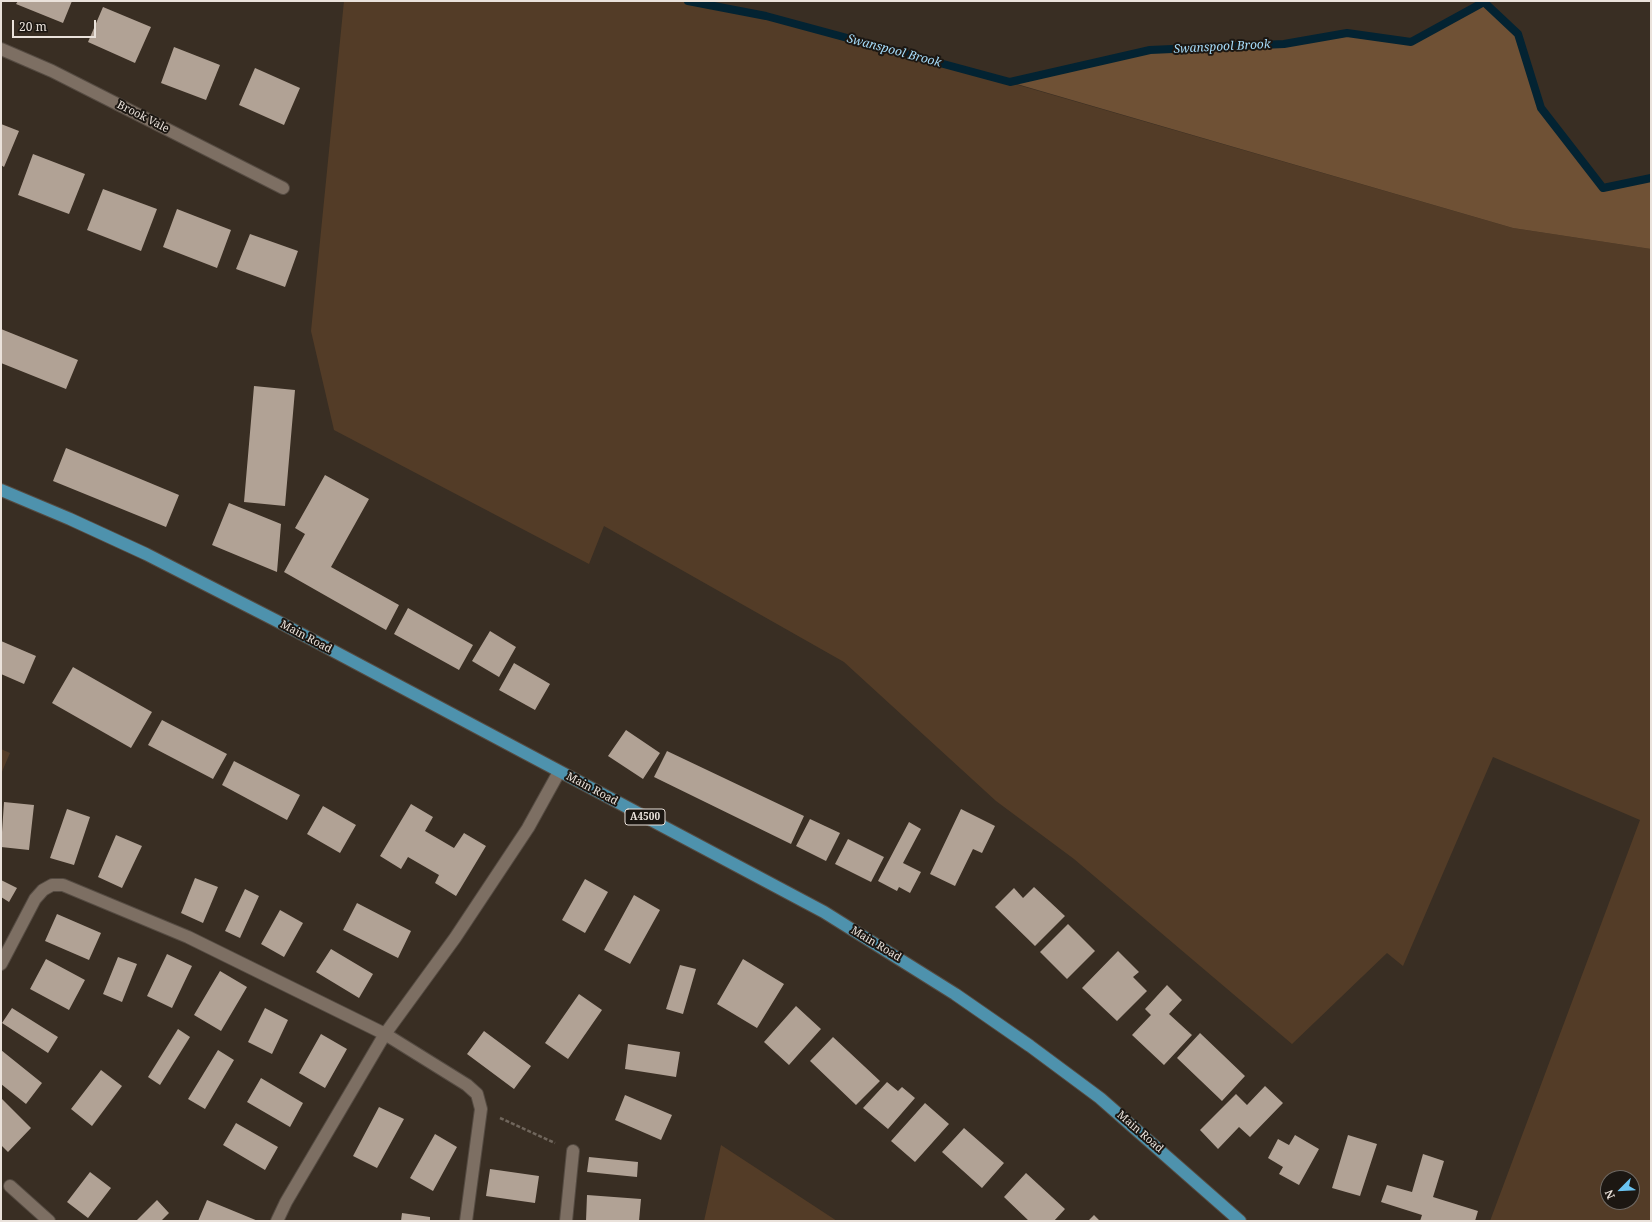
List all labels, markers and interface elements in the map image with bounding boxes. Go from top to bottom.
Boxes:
scale bar [14,12,98,38]
text: 20 m [19,18,47,35]
water label: Swanspool Brook [845,31,943,71]
water label: Swanspool Brook [1173,37,1271,57]
street label: Brook Vale [115,98,171,136]
street label: Main Road [278,618,334,656]
street label: Main Road [564,770,620,808]
road number: A4500 [625,809,665,825]
street label: Main Road [848,924,904,964]
street label: Main Road [1114,1108,1166,1156]
north arrow [1600,1170,1640,1210]
text: N [1601,1188,1618,1202]

